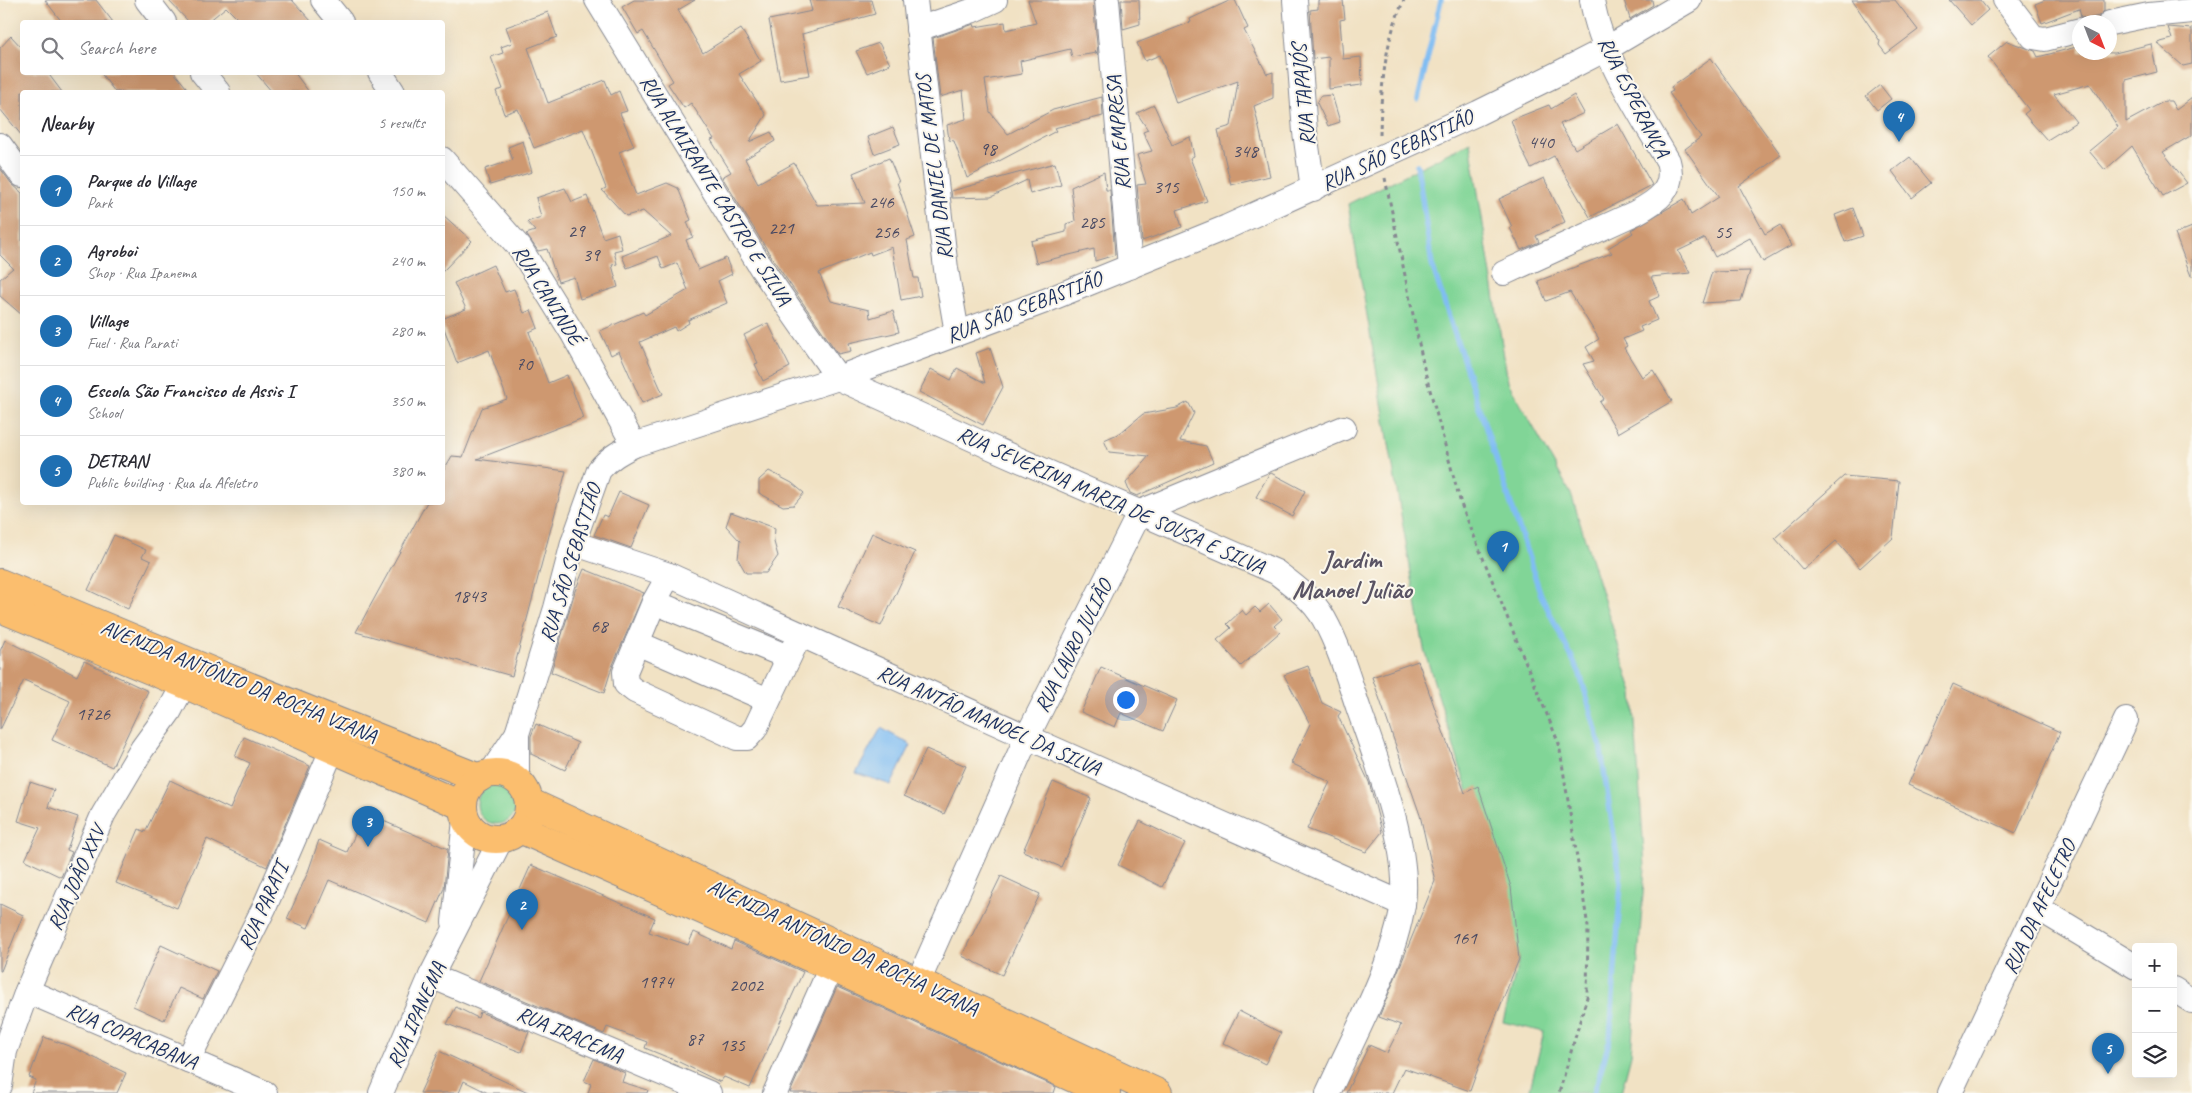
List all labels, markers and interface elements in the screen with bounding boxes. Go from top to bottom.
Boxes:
north arrow [2072,15,2117,60]
search box [20,20,445,75]
street label: RUA ESPERANÇA [1592,32,1676,163]
icon: search [38,34,66,62]
text: Search here [78,36,155,60]
street label: RUA TAPAJÓS [1285,39,1320,147]
street label: RUA ALMIRANTE CASTRO E SILVA [634,70,798,310]
street label: RUA DANIEL DE MATOS [909,70,958,261]
street label: RUA EMPRESA [1100,74,1136,191]
pin: 4 [1883,101,1915,142]
street label: RUA SÃO SEBASTIÃO [1317,102,1479,196]
text: Nearby [40,110,93,136]
text: 5 results [378,113,425,133]
house number: 440 [1528,130,1555,154]
house number: 98 [979,137,999,161]
house number: 348 [1232,139,1260,163]
text: Parque do Village [87,169,196,193]
house number: 315 [1153,175,1180,199]
text: 1 [52,181,60,201]
text: 150 m [391,181,425,201]
house number: 246 [868,190,895,214]
text: Park [87,193,112,213]
house number: 285 [1079,210,1106,234]
house number: 221 [768,216,795,240]
house number: 29 [567,219,586,243]
house number: 256 [873,220,900,244]
house number: 55 [1714,220,1733,244]
text: Agroboi [87,239,136,263]
street label: RUA CANINDÉ [507,240,590,352]
house number: 39 [582,243,601,267]
text: 2 [52,251,60,271]
text: 240 m [391,251,425,271]
text: Shop · Rua Ipanema [87,263,196,283]
street label: RUA SÃO SEBASTIÃO [943,265,1108,349]
text: Village [87,309,128,333]
text: 3 [52,321,60,341]
text: 280 m [391,321,425,341]
text: Fuel · Rua Parati [87,333,177,353]
house number: 70 [515,352,534,376]
text: Escola São Francisco de Assis I [87,379,295,403]
text: 4 [52,391,60,411]
text: 350 m [391,391,425,411]
text: School [87,403,121,423]
street label: RUA SEVERINA MARIA DE SOUSA E SILVA [954,420,1270,580]
text: DETRAN [87,449,148,473]
text: 5 [53,461,59,481]
text: 380 m [391,461,425,481]
text: Public building · Rua da Afeletro [87,473,257,493]
street label: RUA SÃO SEBASTIÃO [534,478,607,645]
pin: 1 [1487,531,1519,572]
district label: Jardim Manoel Julião [1292,543,1413,606]
street label: RUA LAURO JULIÃO [1028,573,1119,717]
house number: 1843 [452,584,488,608]
street label: AVENIDA ANTÔNIO DA ROCHA VIANA [97,614,381,749]
house number: 68 [590,614,610,638]
street label: RUA ANTÃO MANOEL DA SILVA [874,659,1106,781]
your location [1113,687,1139,713]
house number: 1726 [76,702,112,726]
pin: 3 [352,806,384,847]
street label: RUA JOÃO XXV [41,818,112,934]
street label: RUA DA AFELETRO [1997,834,2082,978]
street label: RUA PARATI [232,854,296,954]
street label: AVENIDA ANTÔNIO DA ROCHA VIANA [704,873,983,1021]
pin: 2 [506,889,538,930]
house number: 161 [1451,926,1478,950]
map controls [2132,943,2177,1078]
button: + [2132,943,2177,988]
street label: RUA IPANEMA [381,958,451,1072]
house number: 1974 [639,970,676,994]
house number: 2002 [729,973,765,997]
button: − [2132,988,2177,1033]
street label: RUA COPACABANA [63,997,203,1076]
street label: RUA IRACEMA [513,1000,627,1068]
house number: 87 [686,1027,705,1051]
house number: 135 [719,1033,746,1057]
pin: 5 [2092,1033,2124,1074]
button: layers [2132,1033,2177,1078]

